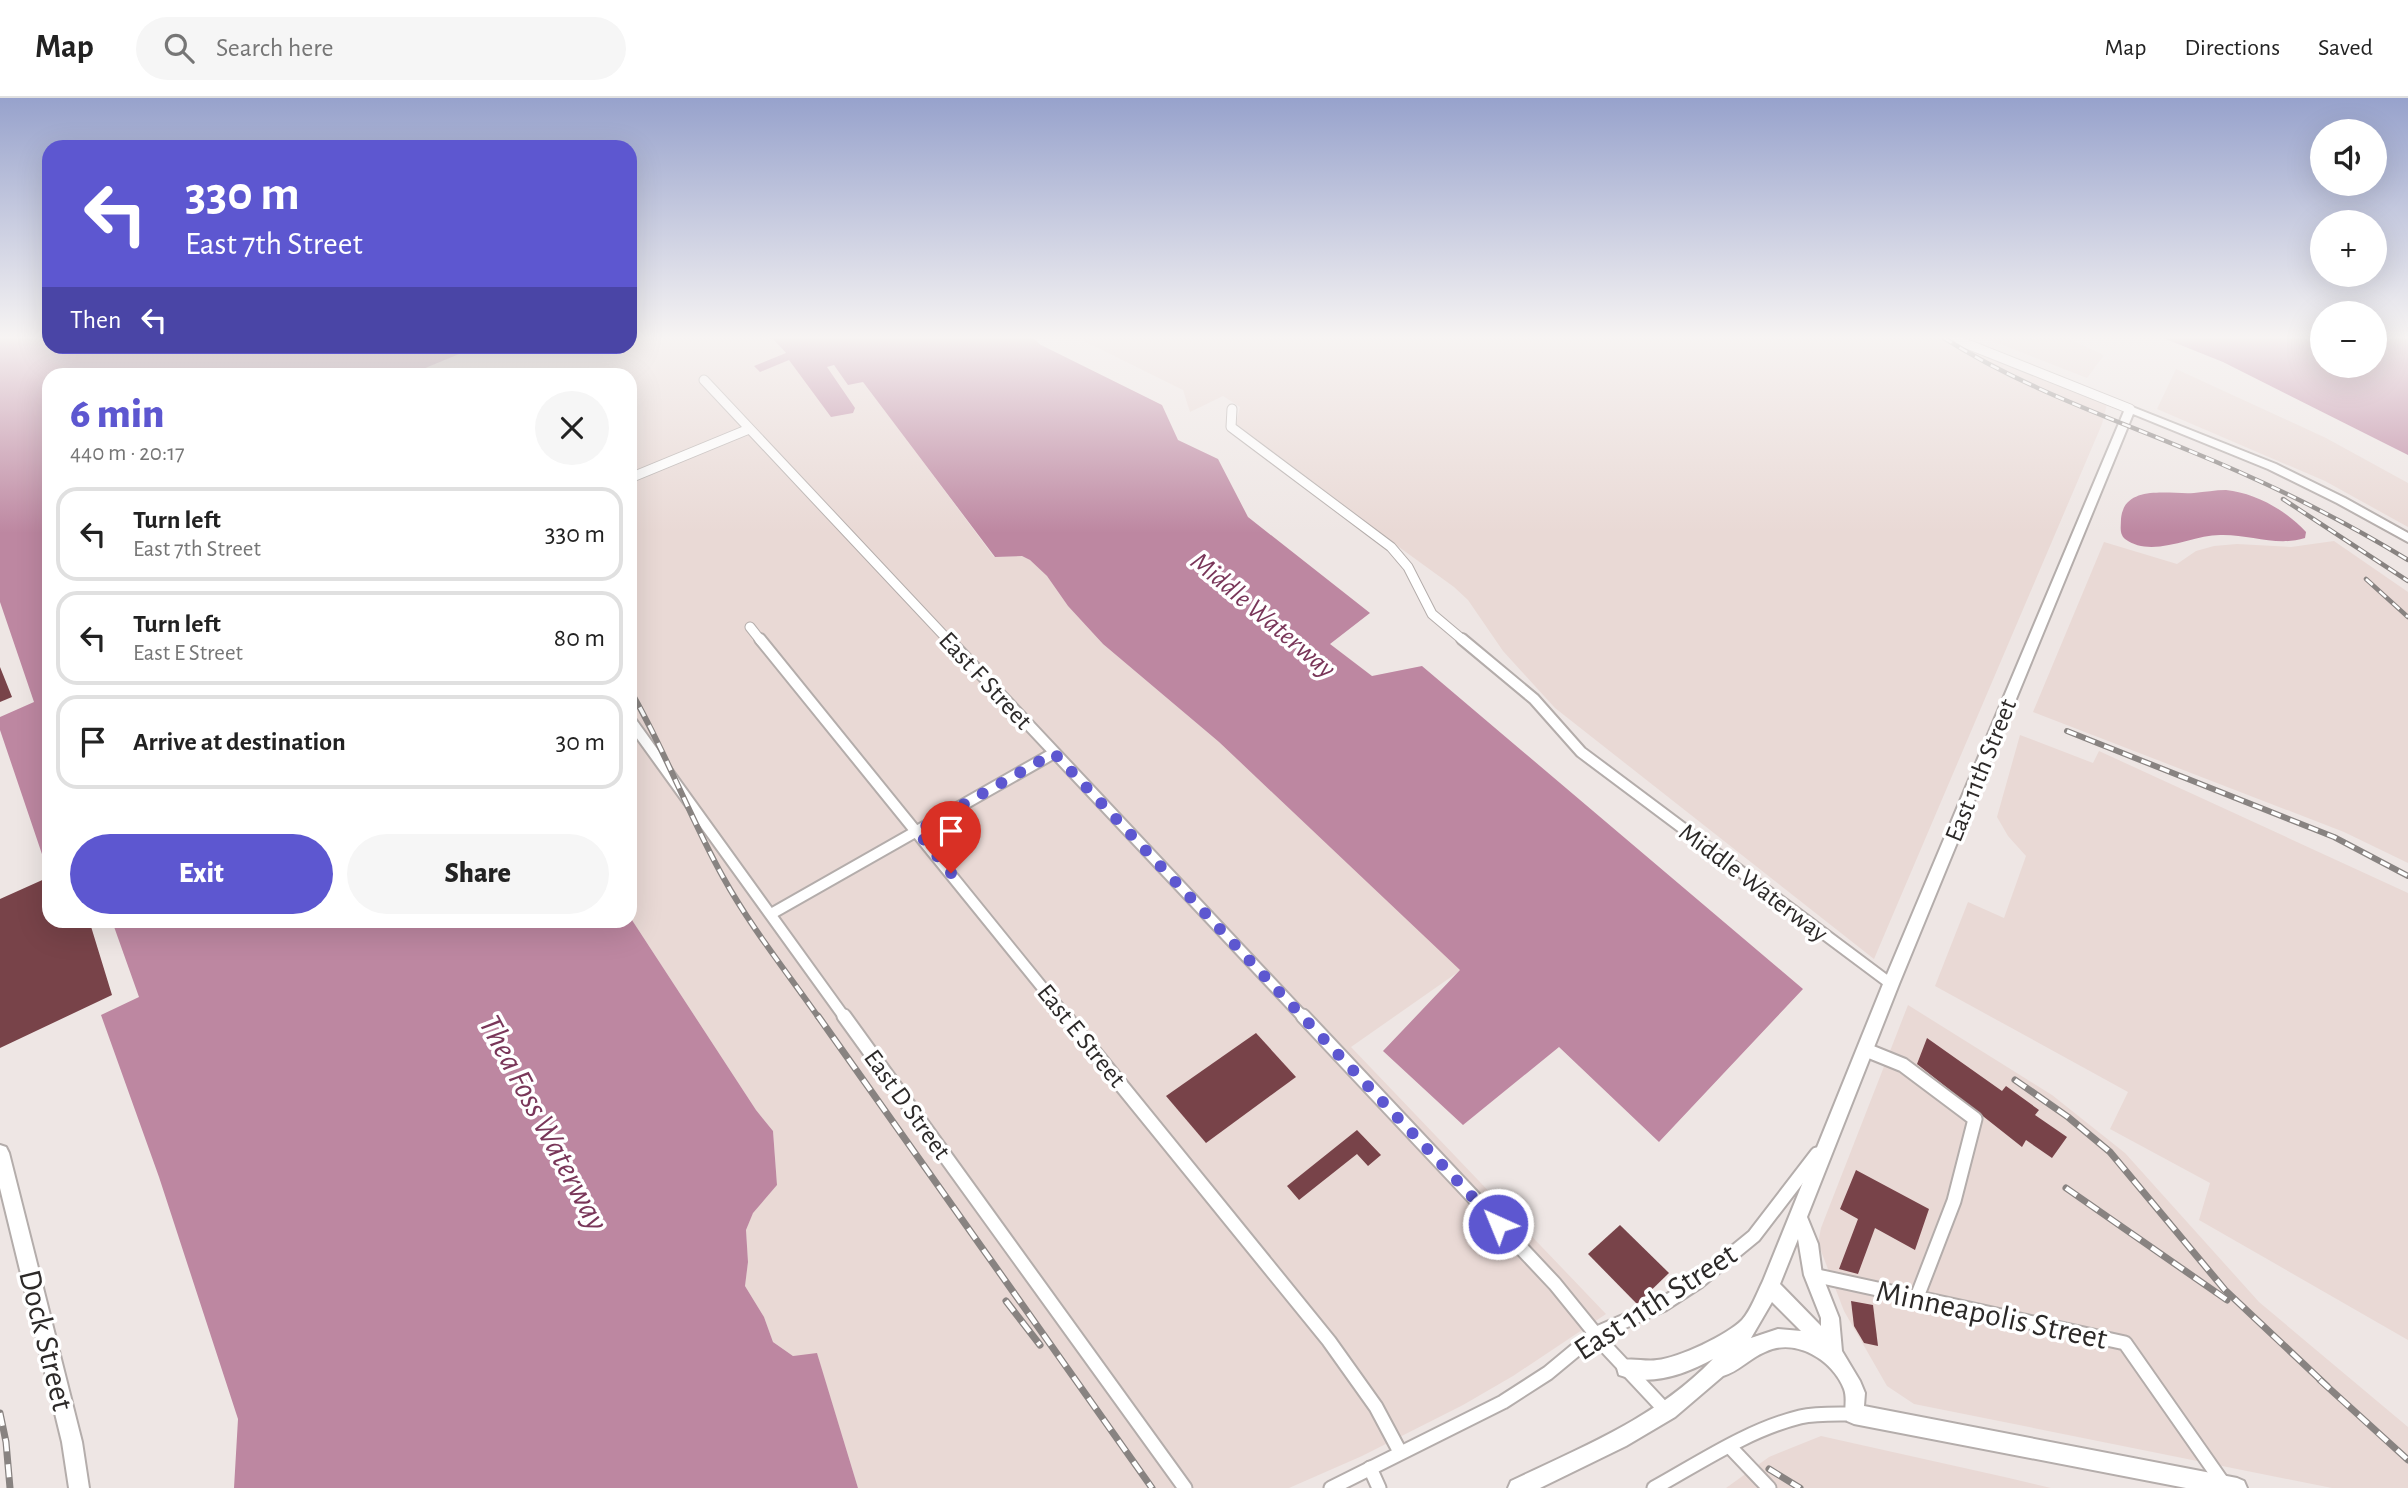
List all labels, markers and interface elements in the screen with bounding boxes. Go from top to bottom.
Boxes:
search box [136,17,626,80]
icon: search [160,29,198,67]
text: Map [35,31,94,64]
text: Search here [216,35,334,61]
text: Map [2104,36,2146,60]
text: Directions [2184,36,2280,60]
text: Saved [2318,36,2373,60]
map controls [2310,119,2387,378]
button: sound [2310,119,2387,196]
icon: left [70,168,161,259]
text: 330 m [185,170,300,219]
button: + [2310,210,2387,287]
text: East 7th Street [185,228,363,260]
icon: left [135,301,173,339]
button: − [2310,301,2387,378]
text: Then [70,307,121,333]
button: close [535,391,609,465]
text: 6 min [70,393,165,435]
text: 440 m · 20:17 [70,442,185,465]
text: Turn left [133,507,221,533]
icon: left [74,515,112,553]
text: 330 m [545,521,605,547]
text: East 7th Street [133,538,261,561]
water label: Middle Waterway [1185,547,1341,684]
text: Turn left [133,611,221,637]
icon: left [74,619,112,657]
text: 80 m [554,625,605,651]
street label: East F Street [934,627,1037,735]
text: East E Street [133,642,243,665]
street label: East 11th Street [1941,695,2021,845]
icon: arrive [74,723,112,761]
text: Arrive at destination [133,729,346,755]
text: 30 m [555,729,605,755]
pin [921,801,981,873]
icon: arrive [932,812,970,850]
street label: Middle Waterway [1674,819,1833,947]
button: Exit [70,834,333,914]
button: Share [347,834,609,914]
street label: East E Street [1032,979,1130,1092]
water label: Thea Foss Waterway [472,1010,614,1237]
street label: East D Street [859,1045,955,1164]
position arrow [1461,1187,1535,1261]
street label: East 11th Street [1569,1238,1742,1366]
street label: Dock Street [13,1267,79,1414]
street label: Minneapolis Street [1873,1275,2110,1355]

